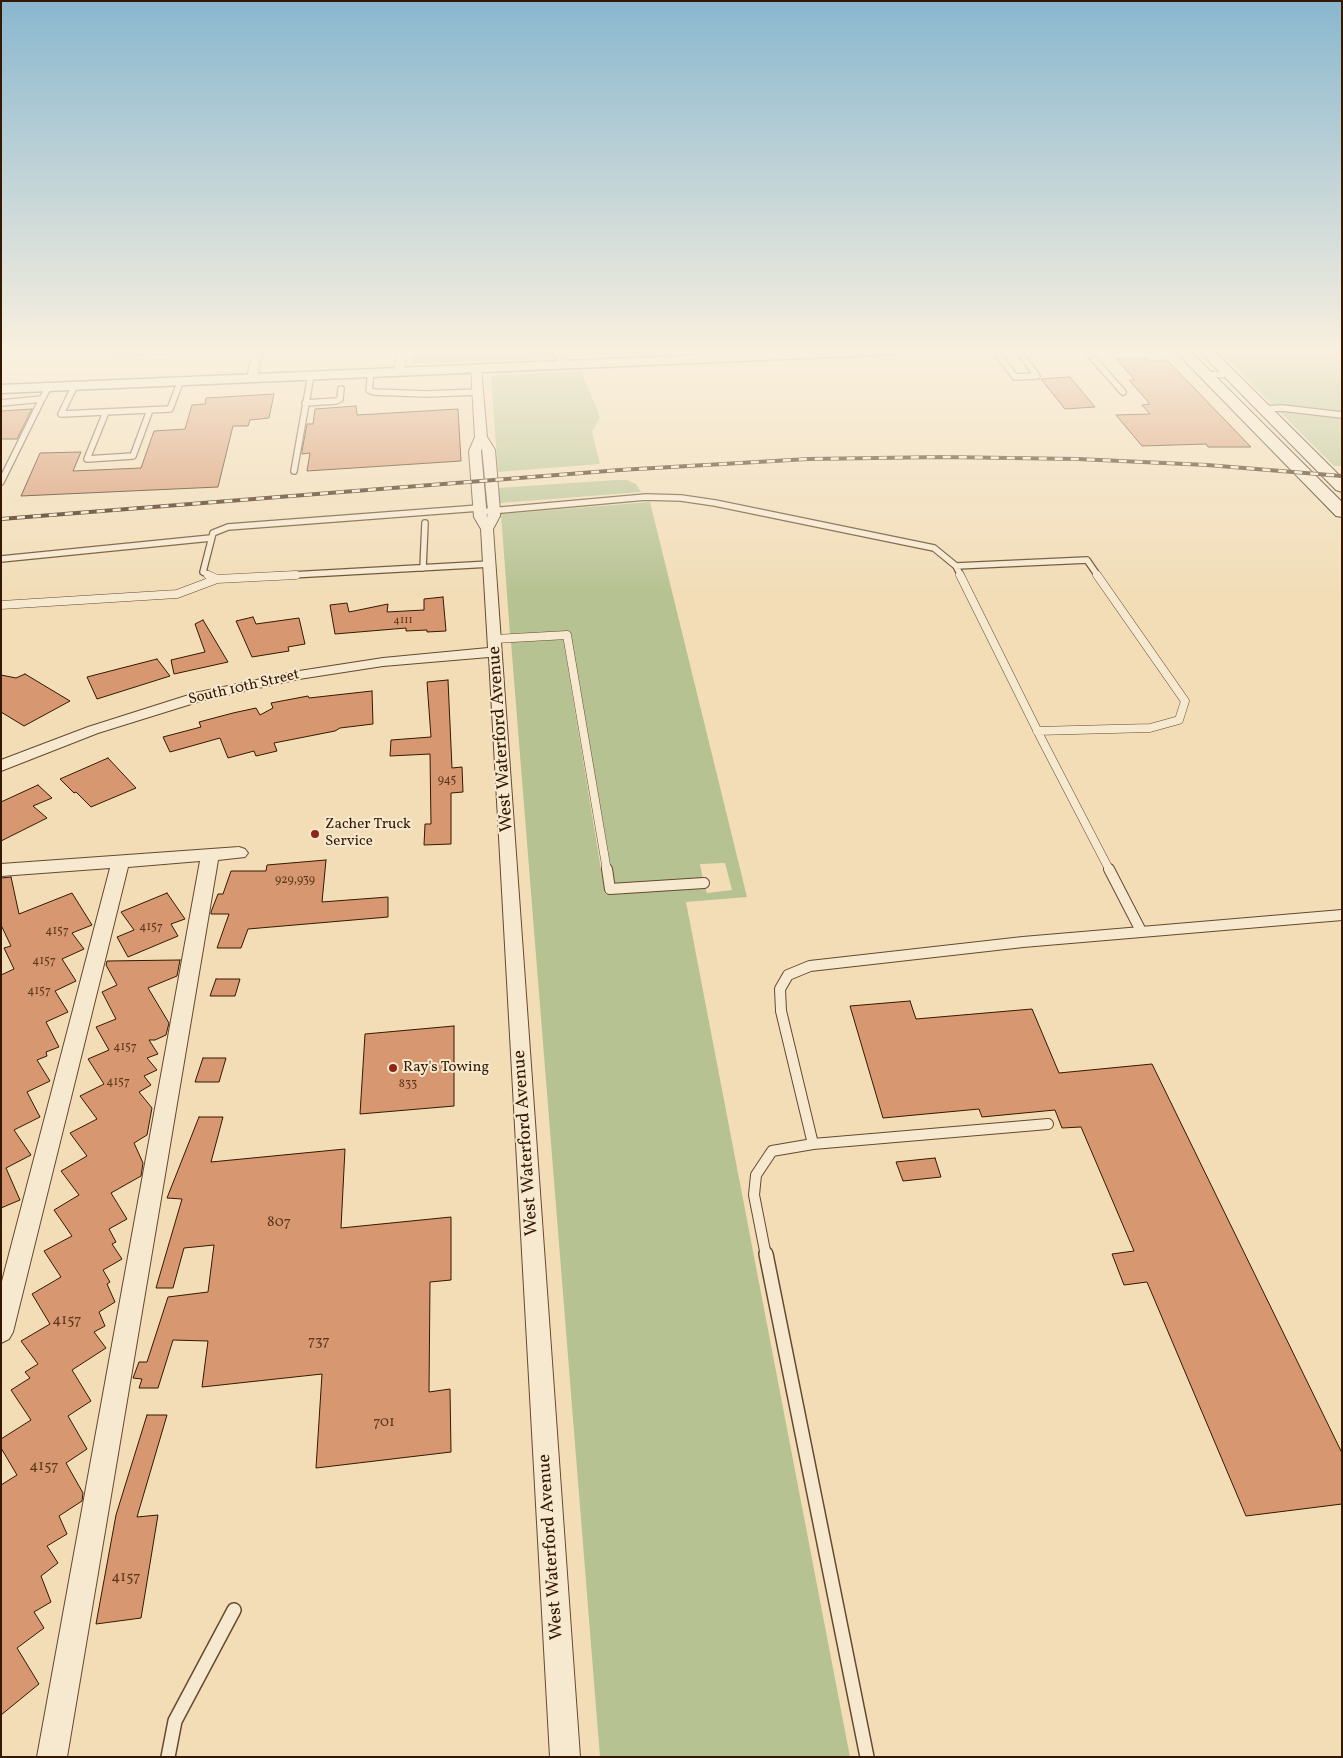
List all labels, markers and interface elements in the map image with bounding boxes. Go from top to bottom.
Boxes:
house number: 4111 [393,614,413,628]
street label: West Waterford Avenue [485,645,519,833]
street label: South 10th Street [187,666,301,710]
house number: 945 [438,774,456,788]
place label: Zacher Truck Service [325,816,411,851]
marker: Zacher Truck Service [309,828,321,840]
house number: 929,939 [275,874,315,888]
house number: 4157 [139,921,163,935]
house number: 4157 [45,925,69,939]
house number: 4157 [32,955,56,969]
house number: 4157 [27,985,51,999]
house number: 4157 [113,1041,137,1055]
street label: West Waterford Avenue [510,1049,544,1237]
place label: Ray's Towing [403,1059,489,1077]
marker: Ray's Towing [387,1062,399,1074]
house number: 4157 [106,1076,130,1090]
house number: 833 [399,1078,417,1092]
house number: 807 [267,1214,291,1232]
house number: 4157 [52,1312,82,1330]
house number: 737 [308,1333,330,1351]
house number: 701 [373,1414,395,1432]
street label: West Waterford Avenue [535,1453,569,1641]
house number: 4157 [29,1458,59,1476]
house number: 4157 [111,1569,141,1587]

